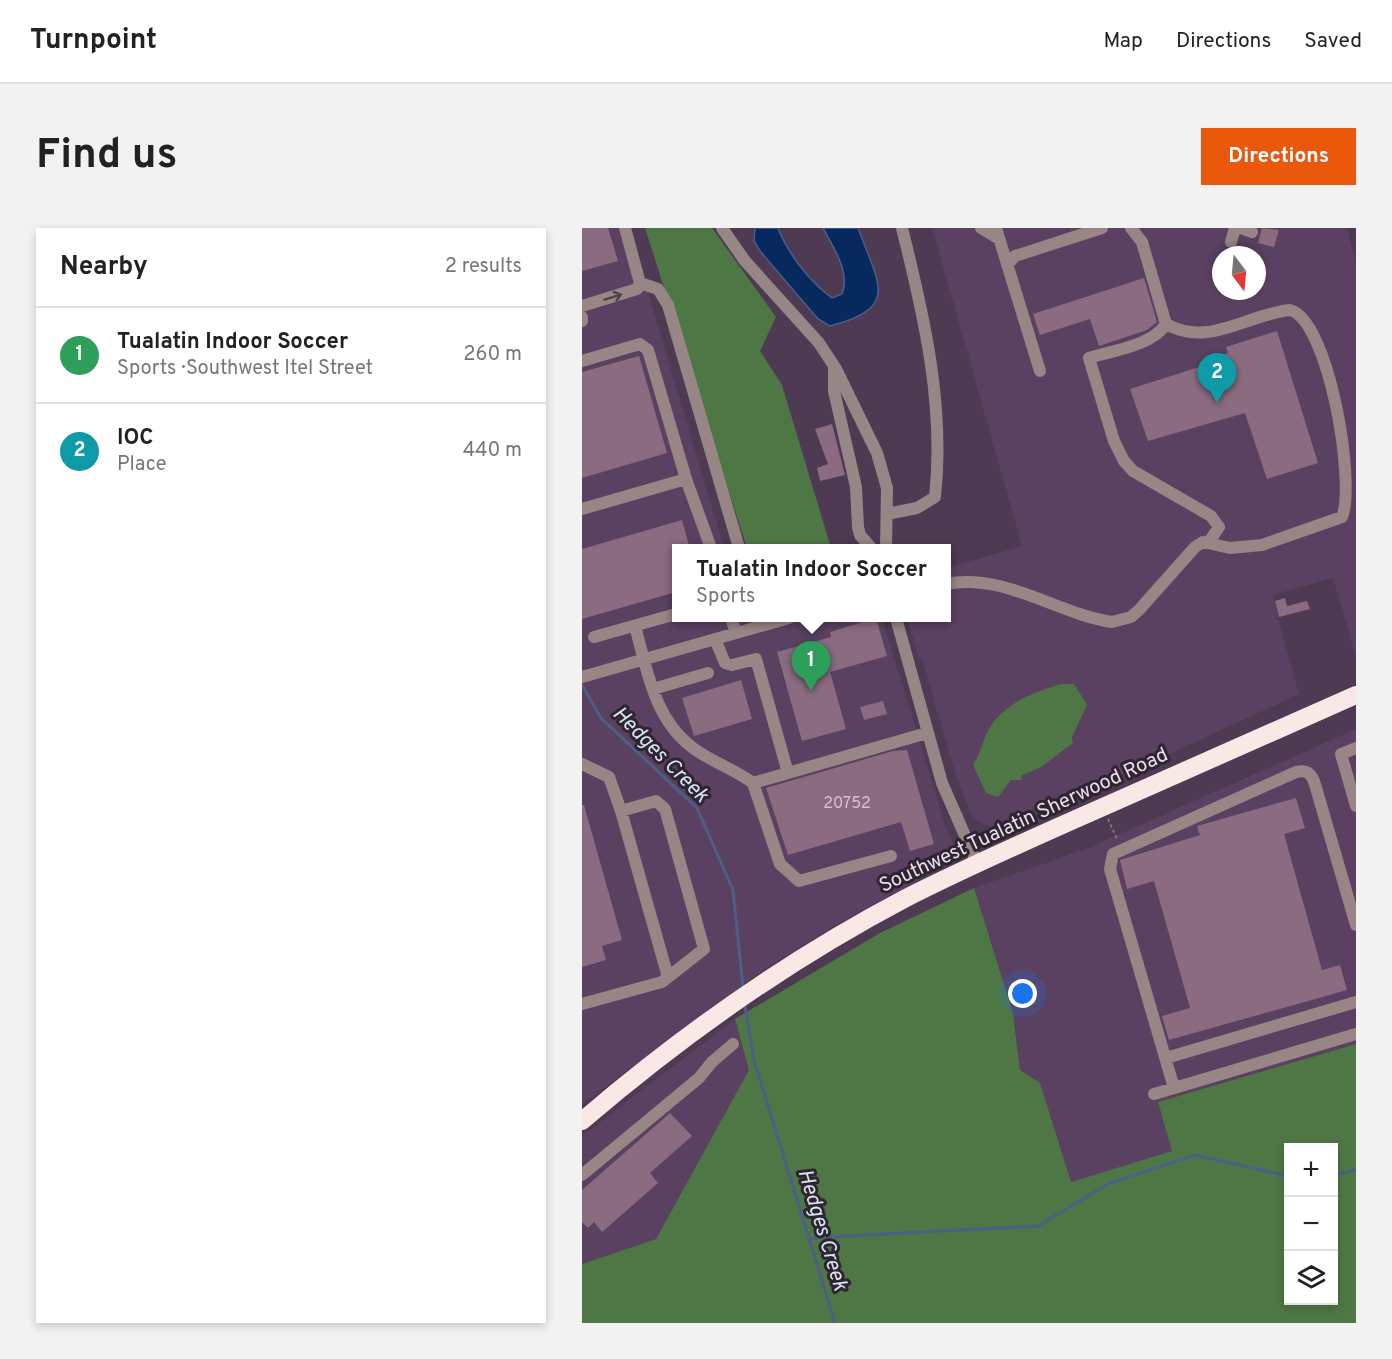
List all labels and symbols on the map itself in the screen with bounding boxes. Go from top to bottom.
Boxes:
north arrow [1212,246,1266,300]
one-way arrow [603,291,622,302]
pin: 2 [1198,354,1236,403]
pin: 1 [792,642,830,691]
water label: Hedges Creek [606,701,714,809]
street label: Southwest Tualatin Sherwood Road [875,743,1173,899]
house number: 20752 [823,794,871,814]
your location [1008,979,1037,1008]
water label: Hedges Creek [791,1166,853,1294]

